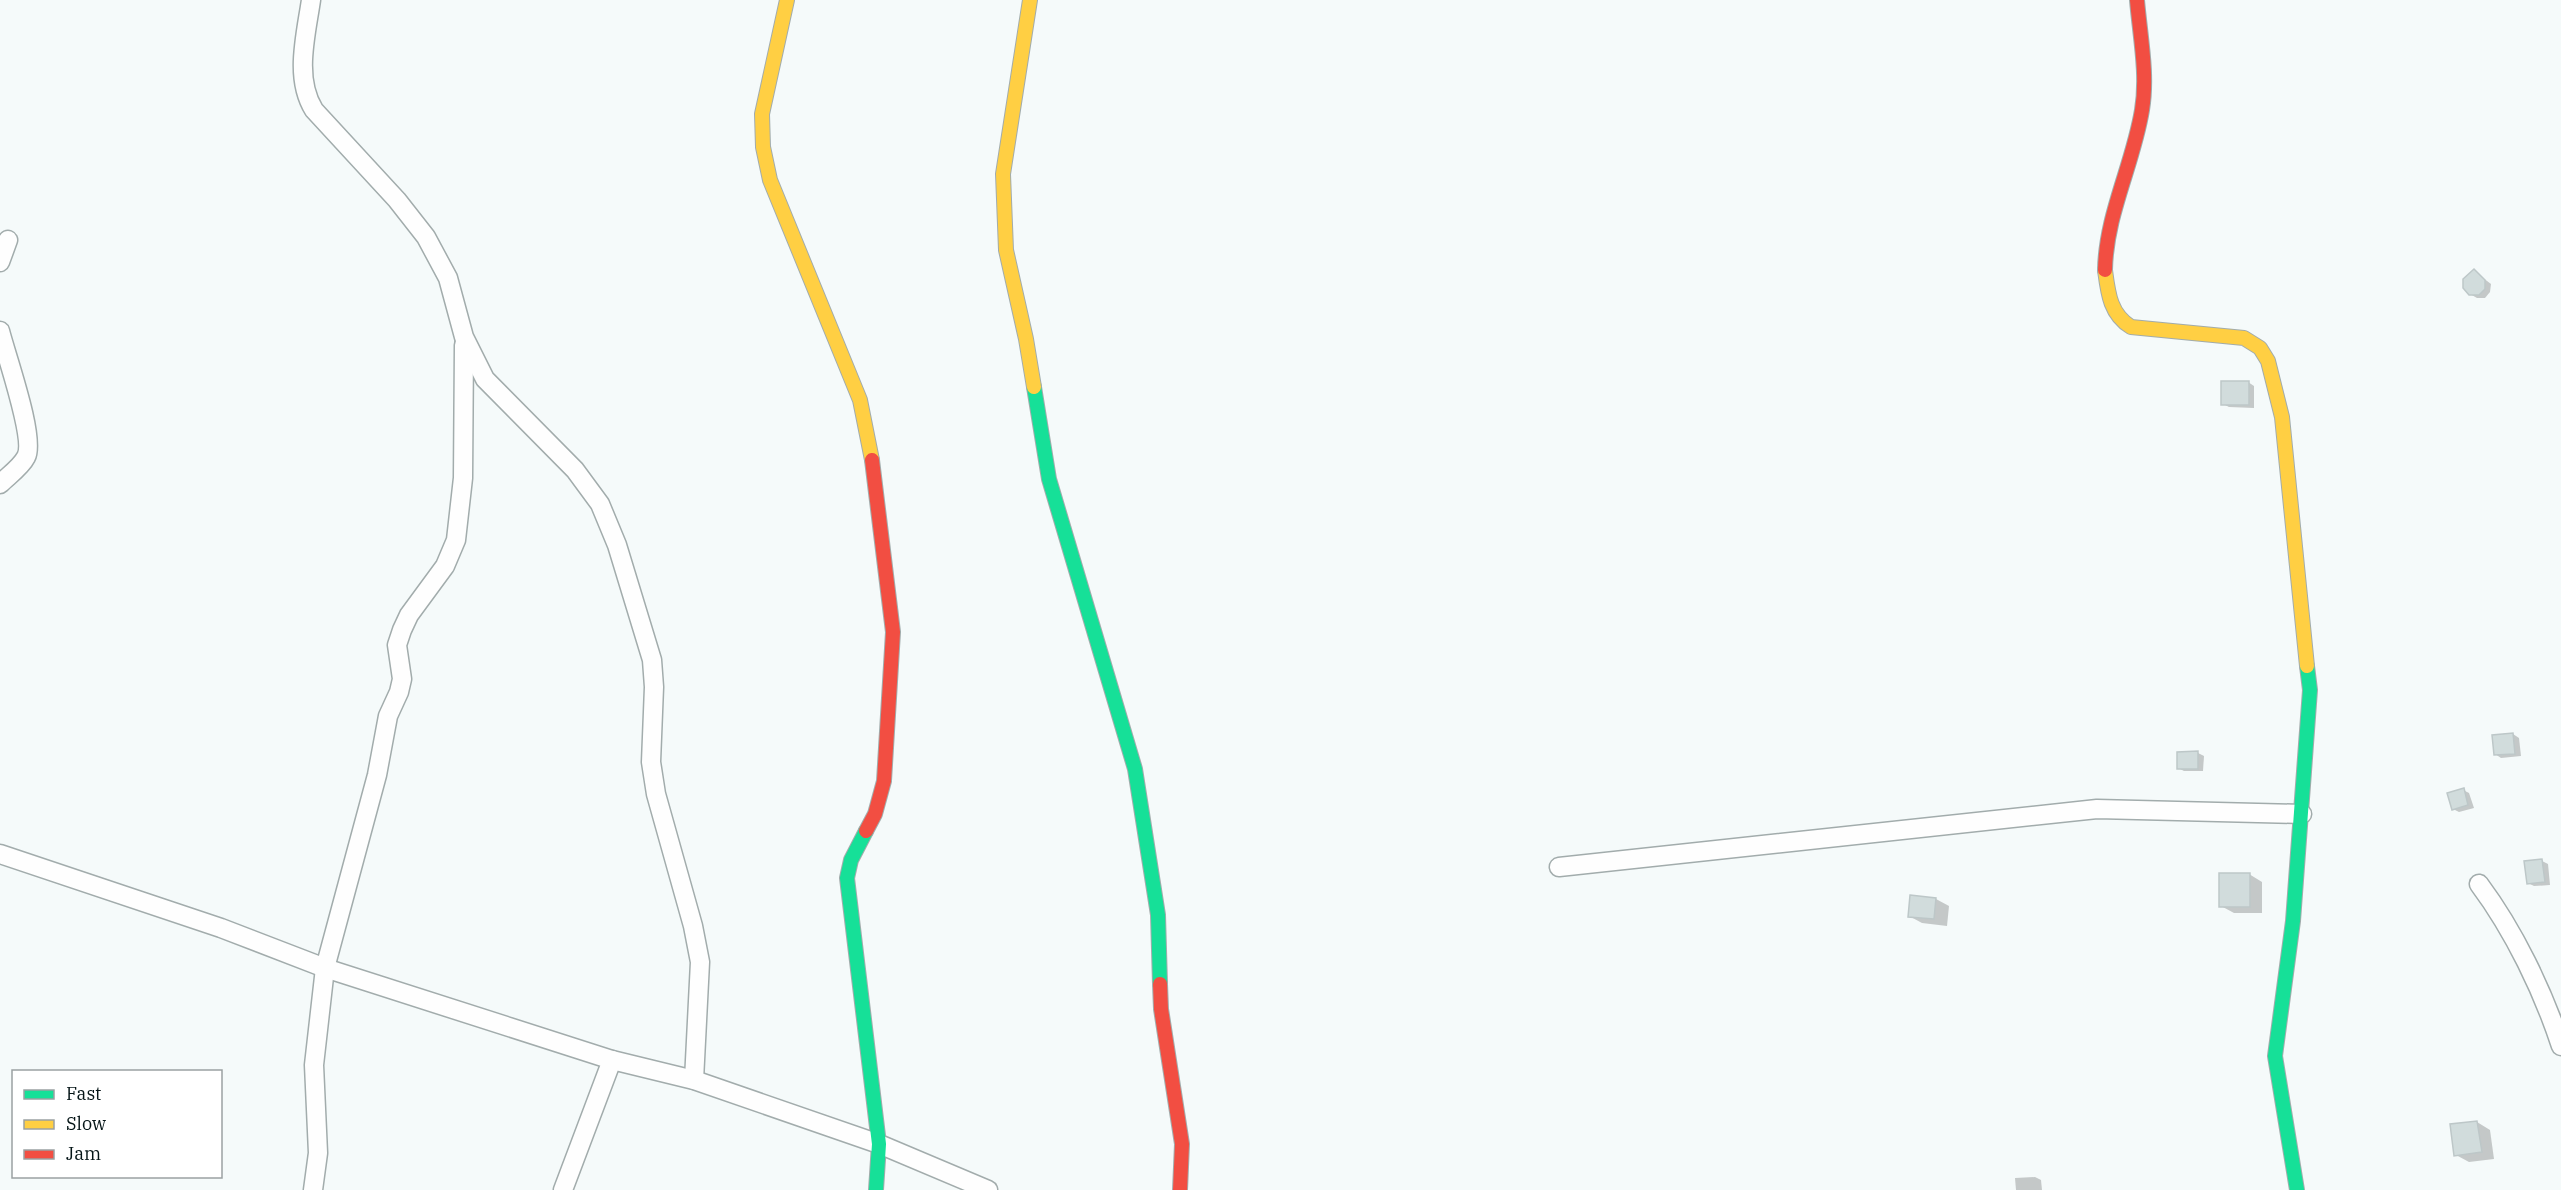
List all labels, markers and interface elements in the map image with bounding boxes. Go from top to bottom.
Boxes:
legend [12,1070,222,1178]
text: Fast [66,1082,101,1105]
text: Slow [66,1112,106,1135]
text: Jam [66,1142,101,1165]

